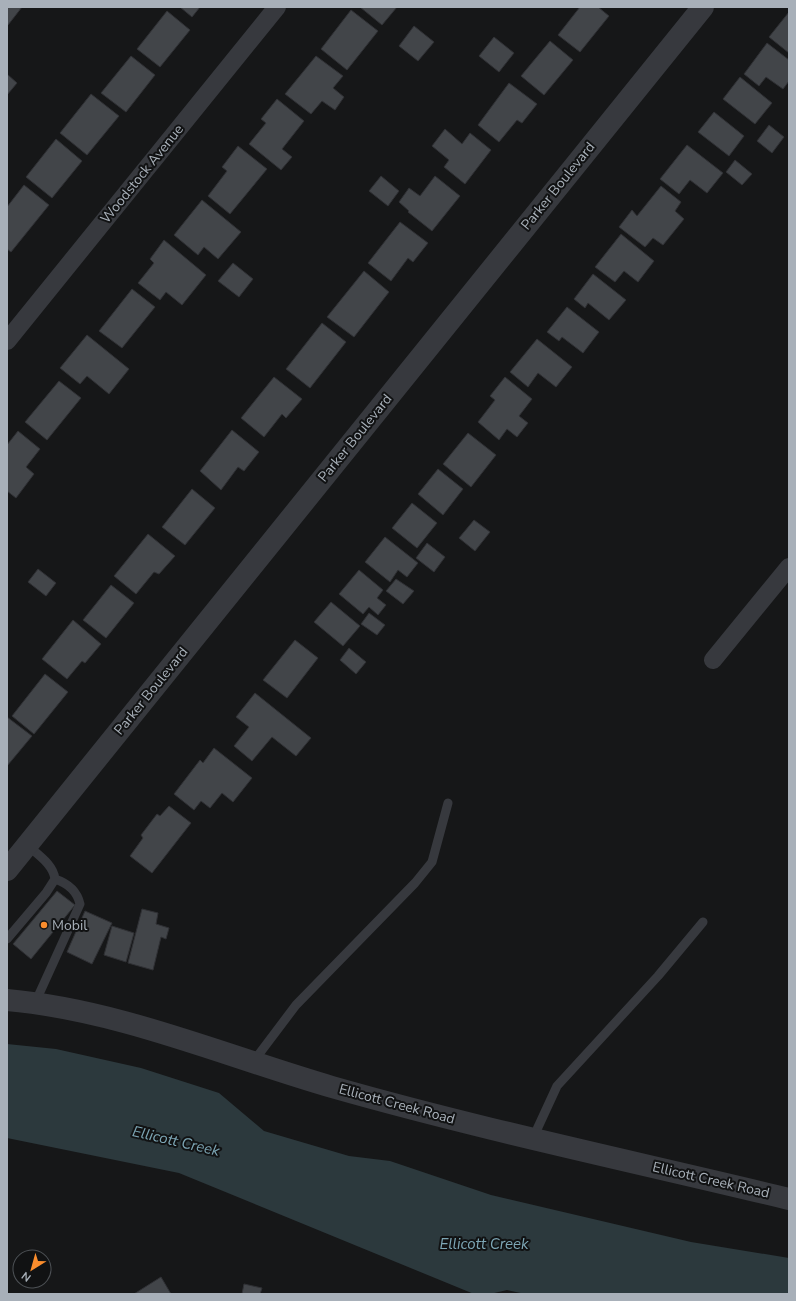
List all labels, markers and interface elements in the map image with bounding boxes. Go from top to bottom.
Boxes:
street label: Woodstock Avenue [96,120,188,228]
street label: Parker Boulevard [517,138,599,234]
street label: Parker Boulevard [314,390,396,486]
street label: Parker Boulevard [110,643,192,739]
place label: Mobil [52,916,88,935]
marker: Mobil [39,920,49,930]
street label: Ellicott Creek Road [337,1079,457,1129]
water label: Ellicott Creek [130,1121,222,1161]
street label: Ellicott Creek Road [651,1157,771,1203]
water label: Ellicott Creek [439,1234,529,1254]
north arrow [12,1249,52,1289]
text: N [18,1268,34,1285]

